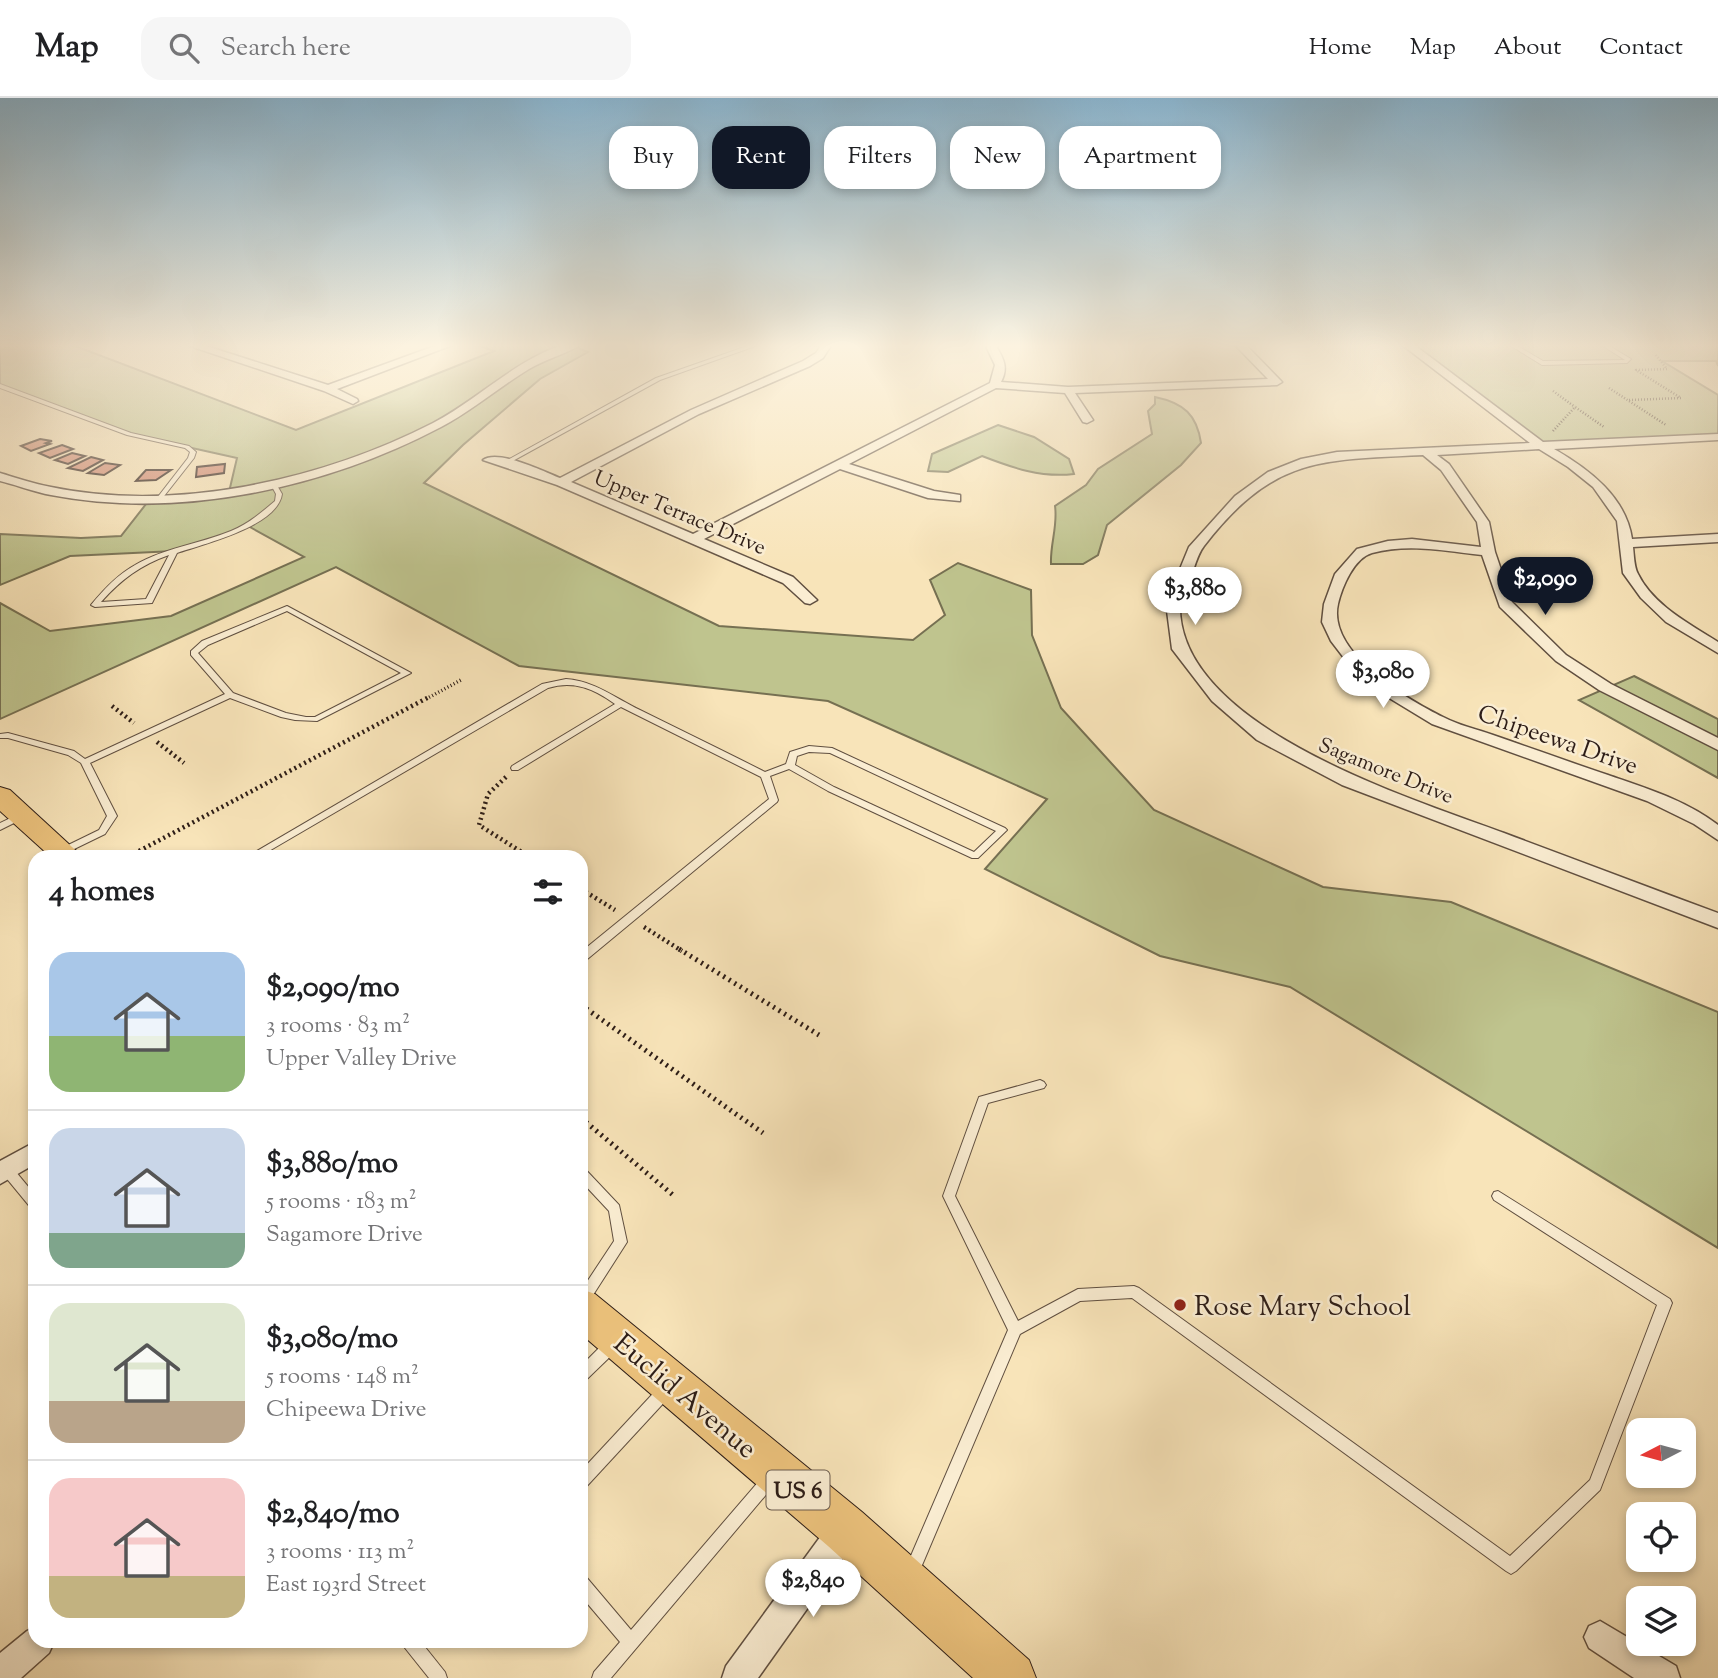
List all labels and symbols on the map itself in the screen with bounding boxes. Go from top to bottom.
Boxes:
street label: Upper Terrace Drive [588,464,770,564]
pin: $2,090 [1488,558,1602,617]
pin: $3,880 [1138,568,1252,627]
pin: $3,080 [1326,650,1440,710]
street label: Chipeewa Drive [1473,698,1642,784]
street label: Sagamore Drive [1313,731,1457,813]
place label: Rose Mary School [1194,1288,1411,1328]
marker: Rose Mary School [1172,1297,1188,1313]
street label: Euclid Avenue [604,1325,765,1469]
north arrow [1626,1418,1696,1488]
road number: US 6 [766,1470,830,1510]
pin: $2,840 [756,1560,870,1619]

